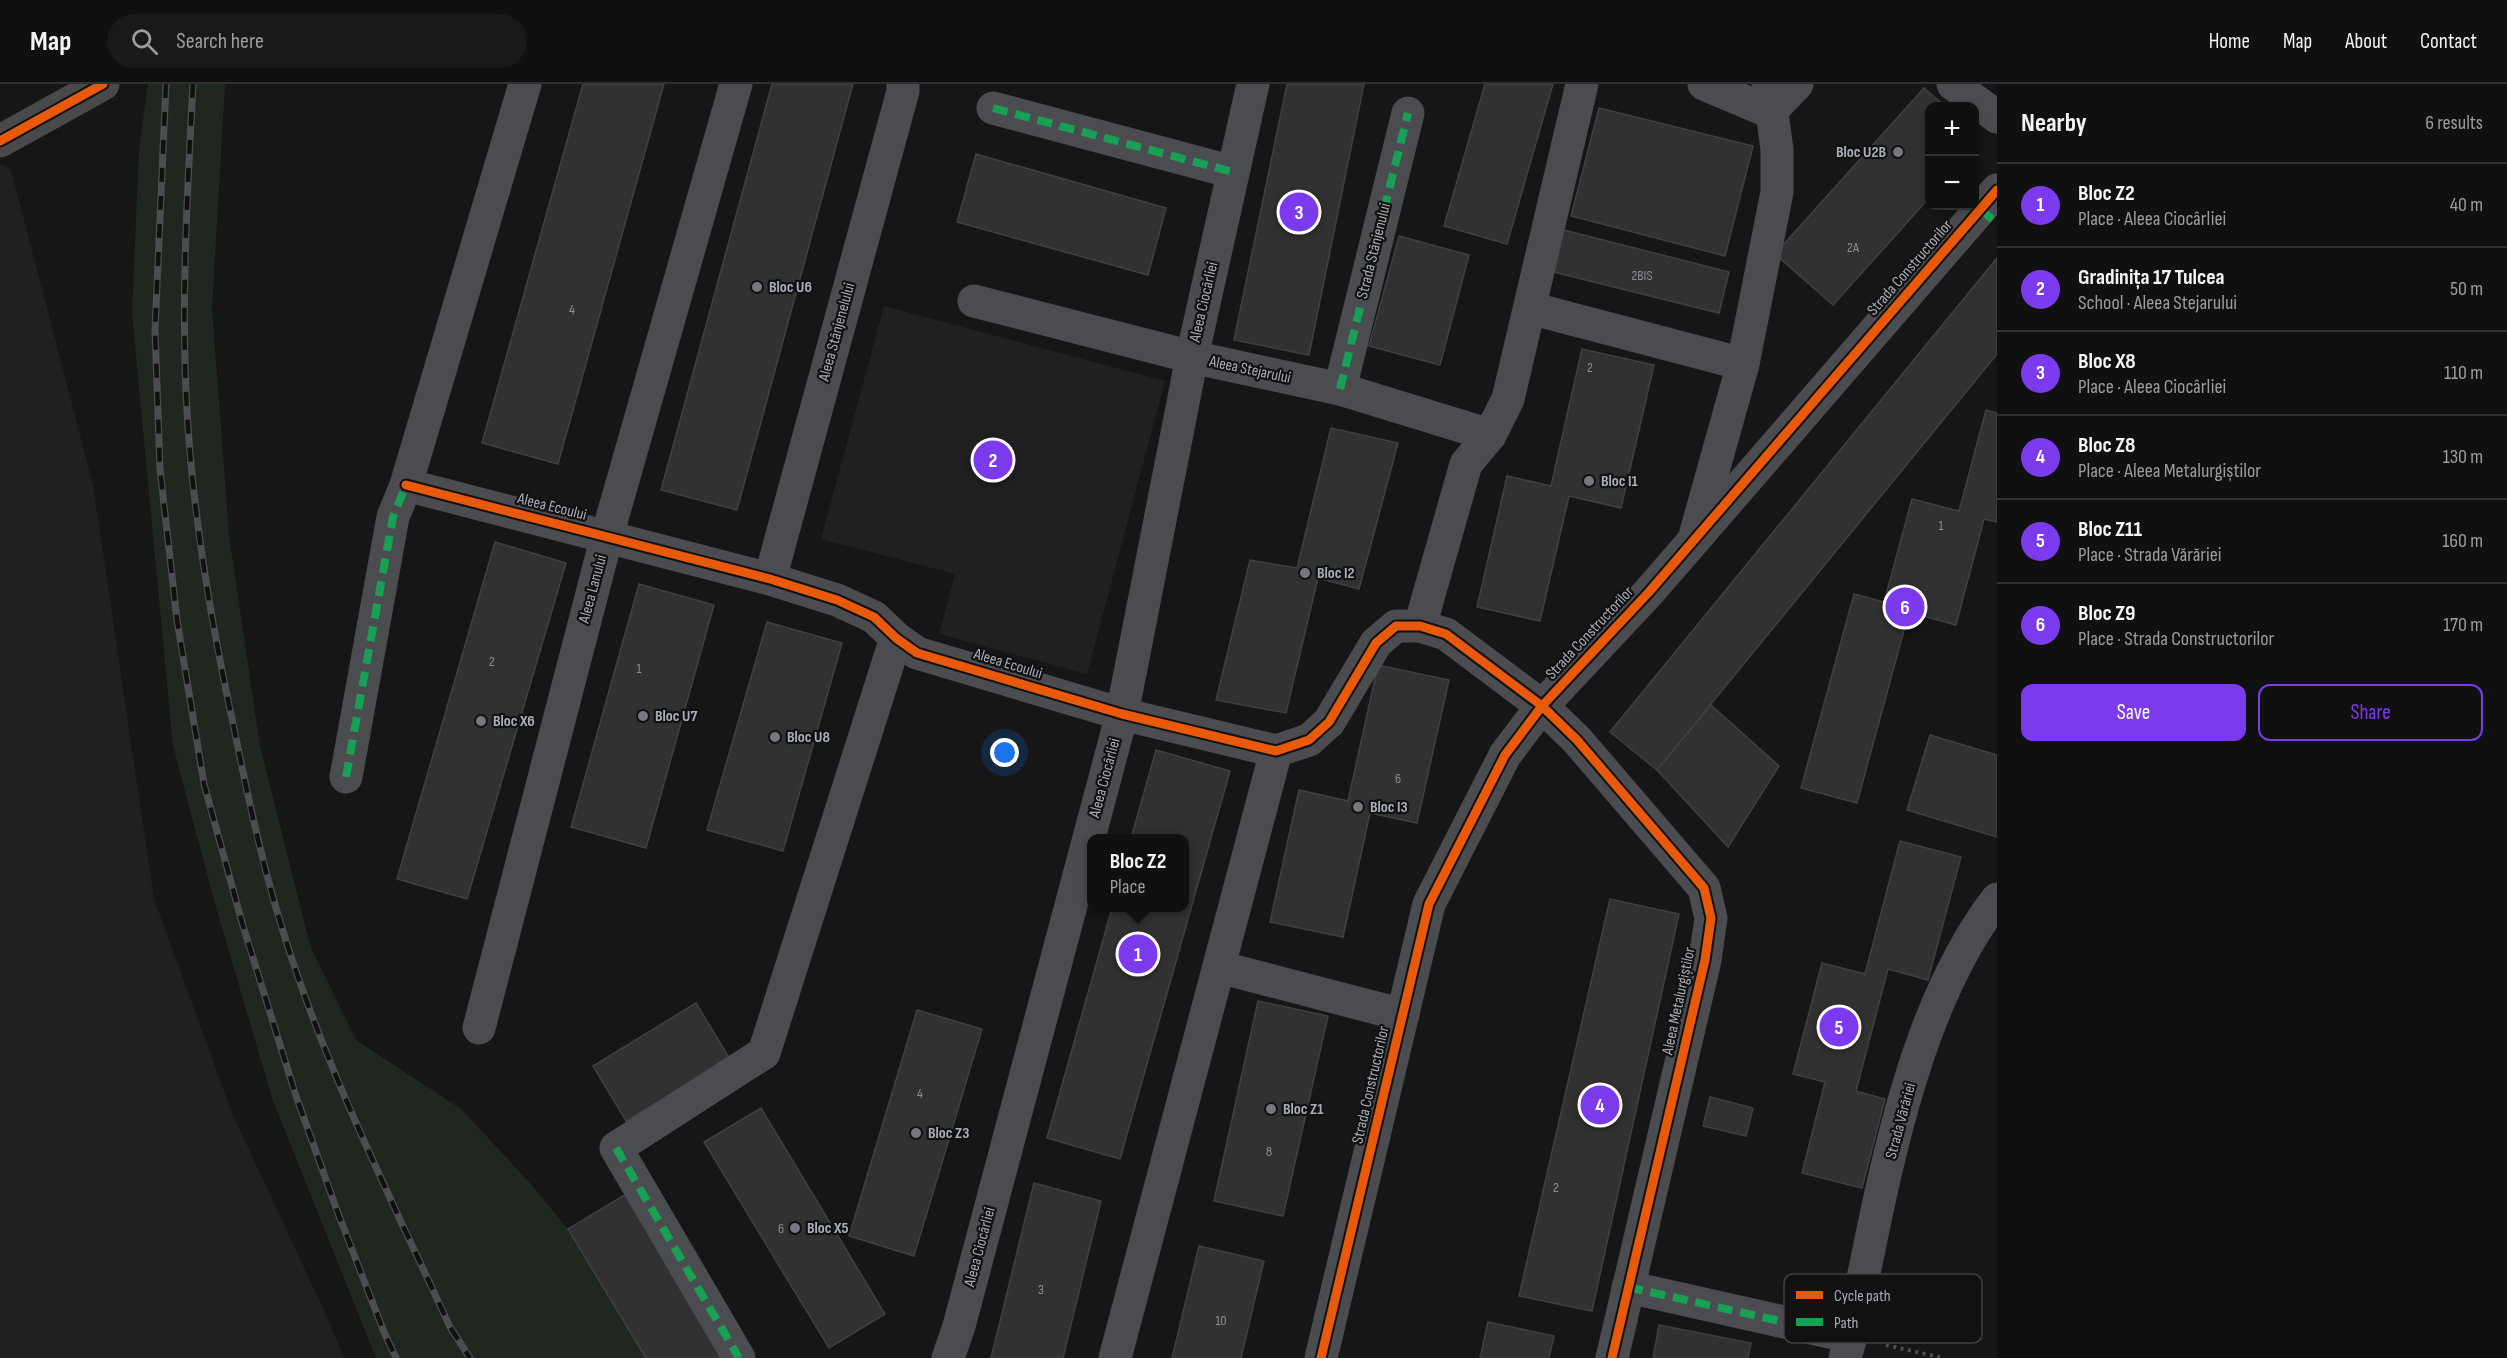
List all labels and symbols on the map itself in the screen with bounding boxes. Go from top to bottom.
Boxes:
place label: Bloc U2B [1836,143,1886,162]
marker: Bloc U2B [1891,145,1905,159]
pin: 3 [1280,190,1318,234]
street label: Strada Stânjenului [1353,201,1395,301]
street label: Strada Constructorilor [1863,216,1957,320]
house number: 2A [1847,239,1860,256]
street label: Aleea Ciocârliei [1185,260,1222,345]
house number: 2BIS [1632,267,1652,284]
place label: Bloc U6 [769,278,812,297]
marker: Bloc U6 [750,280,764,294]
street label: Aleea Stânjenelului [814,281,859,384]
house number: 4 [569,301,575,318]
street label: Aleea Stejarului [1207,352,1292,388]
house number: 2 [1587,359,1593,376]
pin: 2 [974,438,1012,482]
place label: Bloc I1 [1601,472,1639,491]
marker: Bloc I1 [1582,474,1596,488]
street label: Aleea Ecoului [515,489,588,525]
house number: 1 [1939,517,1944,534]
street label: Aleea Lanului [575,553,611,626]
place label: Bloc I2 [1317,564,1355,583]
marker: Bloc I2 [1298,566,1312,580]
street label: Strada Constructorilor [1542,582,1638,683]
pin: 6 [1886,584,1924,630]
street label: Aleea Ecoului [971,644,1044,683]
house number: 2 [489,653,495,670]
house number: 1 [637,660,642,677]
place label: Bloc U7 [655,707,697,726]
marker: Bloc U7 [636,709,650,723]
place label: Bloc X6 [493,712,535,731]
marker: Bloc X6 [474,714,488,728]
place label: Bloc U8 [787,728,830,747]
marker: Bloc U8 [768,730,782,744]
street label: Aleea Ciocârliei [1085,736,1125,821]
your location [990,738,1019,767]
house number: 6 [1395,770,1401,787]
place label: Bloc I3 [1370,798,1408,817]
marker: Bloc I3 [1351,800,1365,814]
pin: 1 [1118,932,1158,976]
street label: Aleea Metalurgiștilor [1658,945,1700,1057]
pin: 5 [1820,1004,1858,1050]
street label: Strada Constructorilor [1348,1024,1394,1146]
street label: Strada Vărăriei [1882,1081,1920,1161]
pin: 4 [1580,1082,1620,1128]
house number: 4 [917,1085,923,1102]
place label: Bloc Z1 [1283,1100,1324,1119]
marker: Bloc Z1 [1264,1102,1278,1116]
place label: Bloc Z3 [928,1124,969,1143]
marker: Bloc Z3 [909,1126,923,1140]
house number: 8 [1266,1143,1272,1160]
house number: 2 [1553,1179,1559,1196]
street label: Aleea Ciocârliei [960,1205,1000,1290]
place label: Bloc X5 [807,1219,849,1238]
house number: 6 [778,1220,784,1237]
marker: Bloc X5 [788,1221,802,1235]
legend [1784,1274,1982,1343]
house number: 3 [1038,1281,1044,1298]
text: Cycle path [1834,1287,1891,1306]
house number: 10 [1215,1312,1227,1329]
text: Path [1834,1314,1858,1333]

